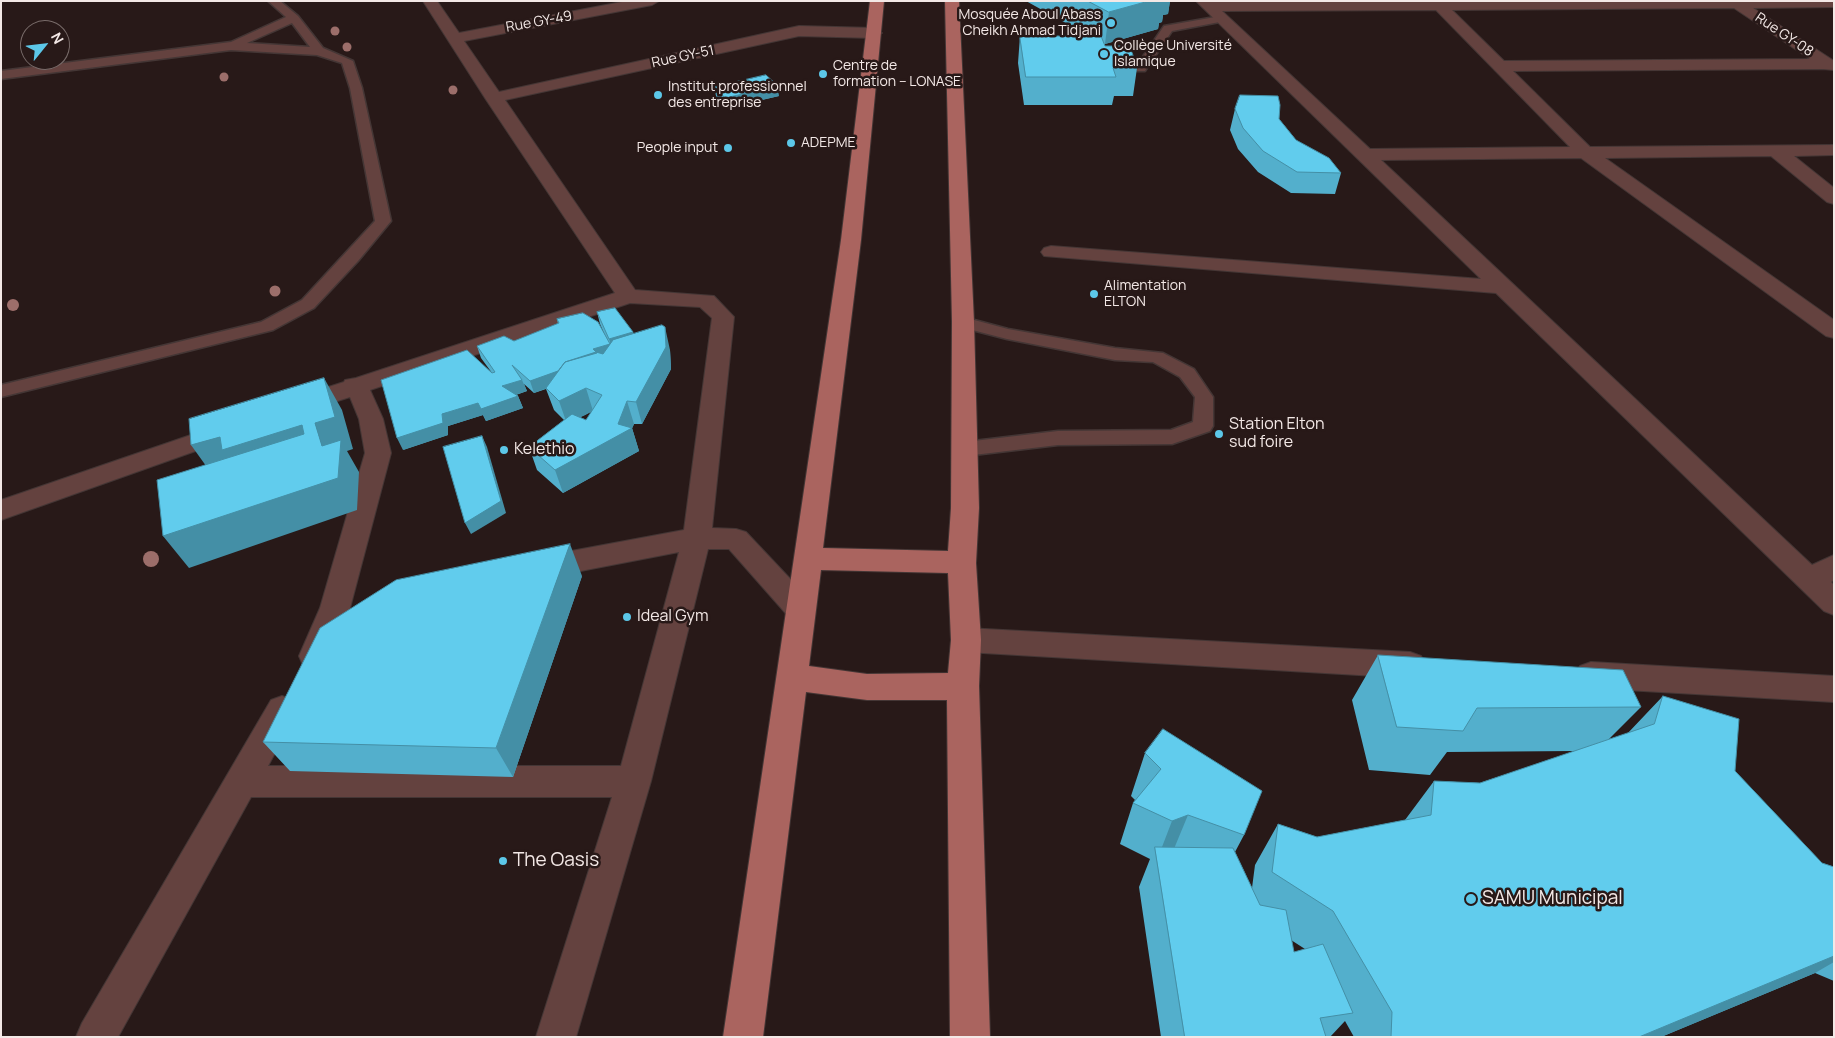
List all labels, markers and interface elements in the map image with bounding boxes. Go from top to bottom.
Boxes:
place label: Mosquée Aboul Abass Cheikh Ahmad Tidjani [958,7,1101,40]
street label: Rue GY-49 [505,8,573,36]
street label: Rue GY-08 [1752,9,1816,61]
marker: Mosquée Aboul Abass Cheikh Ahmad Tidjani [1105,17,1117,29]
north arrow [20,20,70,70]
text: N [47,29,68,47]
place label: Collège Université Islamique [1114,38,1232,70]
street label: Rue GY-51 [650,42,716,72]
marker: Collège Université Islamique [1098,48,1110,60]
place label: Centre de formation – LONASE [833,58,961,90]
marker: Centre de formation – LONASE [817,68,829,80]
place label: Institut professionnel des entreprise [668,79,807,111]
marker: Institut professionnel des entreprise [652,89,664,101]
place label: ADEPME [801,135,855,151]
marker: ADEPME [785,137,797,149]
place label: People input [637,140,718,156]
marker: People input [722,142,734,154]
place label: Alimentation ELTON [1104,278,1186,310]
marker: Alimentation ELTON [1088,288,1100,300]
place label: Station Elton sud foire [1229,415,1324,453]
marker: Station Elton sud foire [1213,428,1225,440]
place label: Kelethio [514,440,574,460]
marker: Kelethio [498,444,510,456]
place label: Ideal Gym [637,607,709,627]
marker: Ideal Gym [621,611,633,623]
place label: The Oasis [513,850,599,872]
marker: The Oasis [497,855,509,867]
place label: SAMU Municipal [1482,888,1623,910]
marker: SAMU Municipal [1464,892,1478,906]

